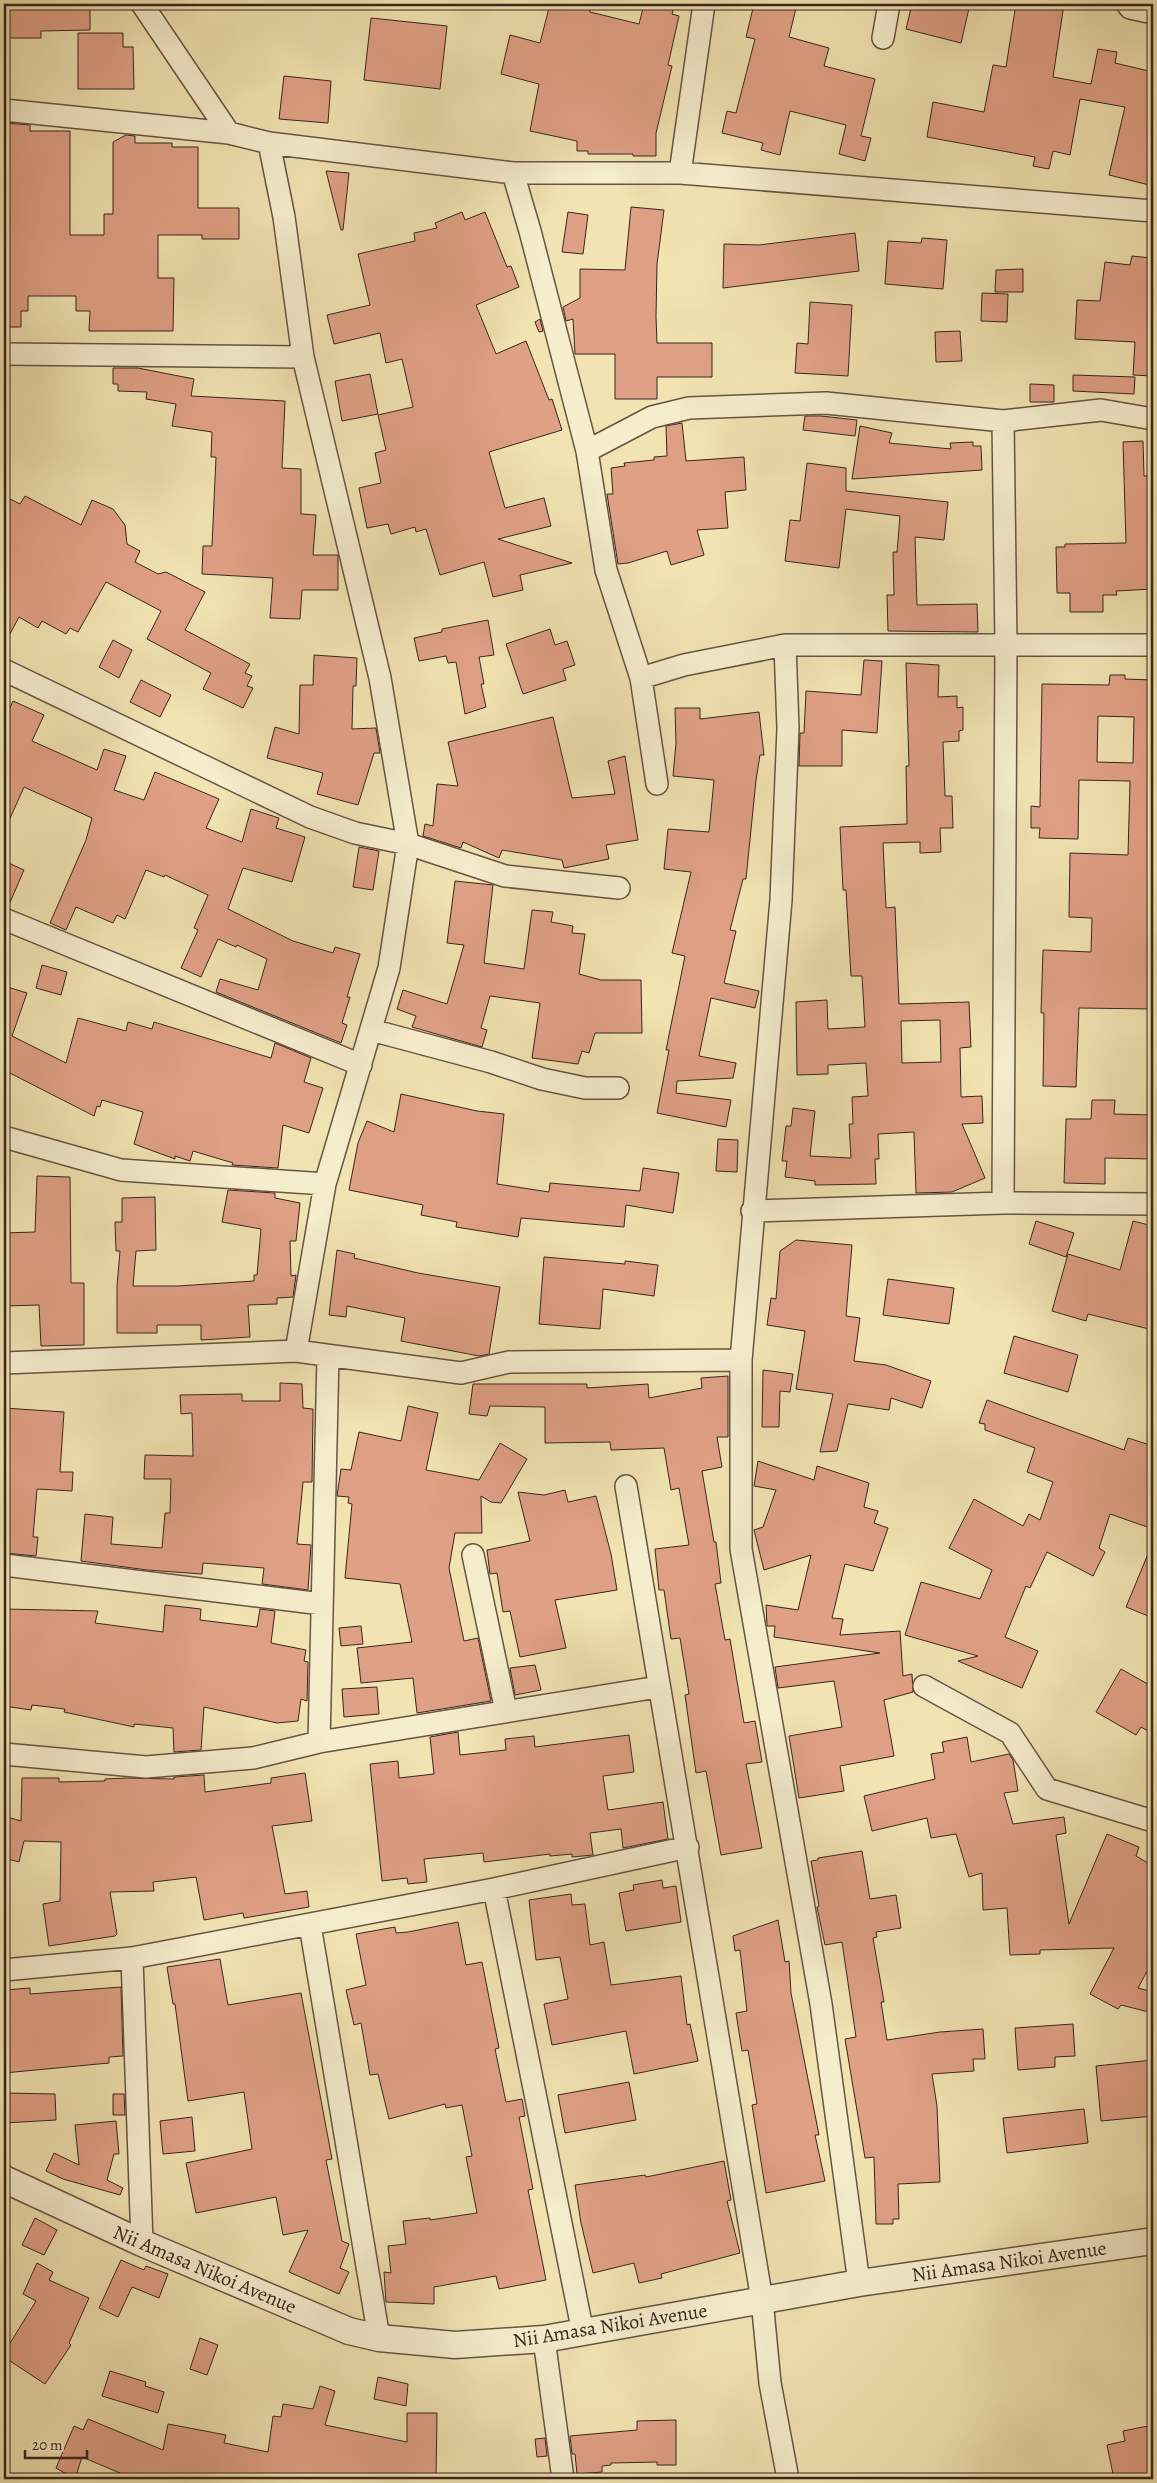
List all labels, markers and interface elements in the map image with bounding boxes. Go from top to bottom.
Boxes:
street label: Nii Amasa Nikoi Avenue [109,2219,301,2320]
street label: Nii Amasa Nikoi Avenue [910,2234,1108,2289]
street label: Nii Amasa Nikoi Avenue [511,2297,709,2354]
scale bar [25,2428,88,2460]
text: 20 m [32,2435,63,2455]

